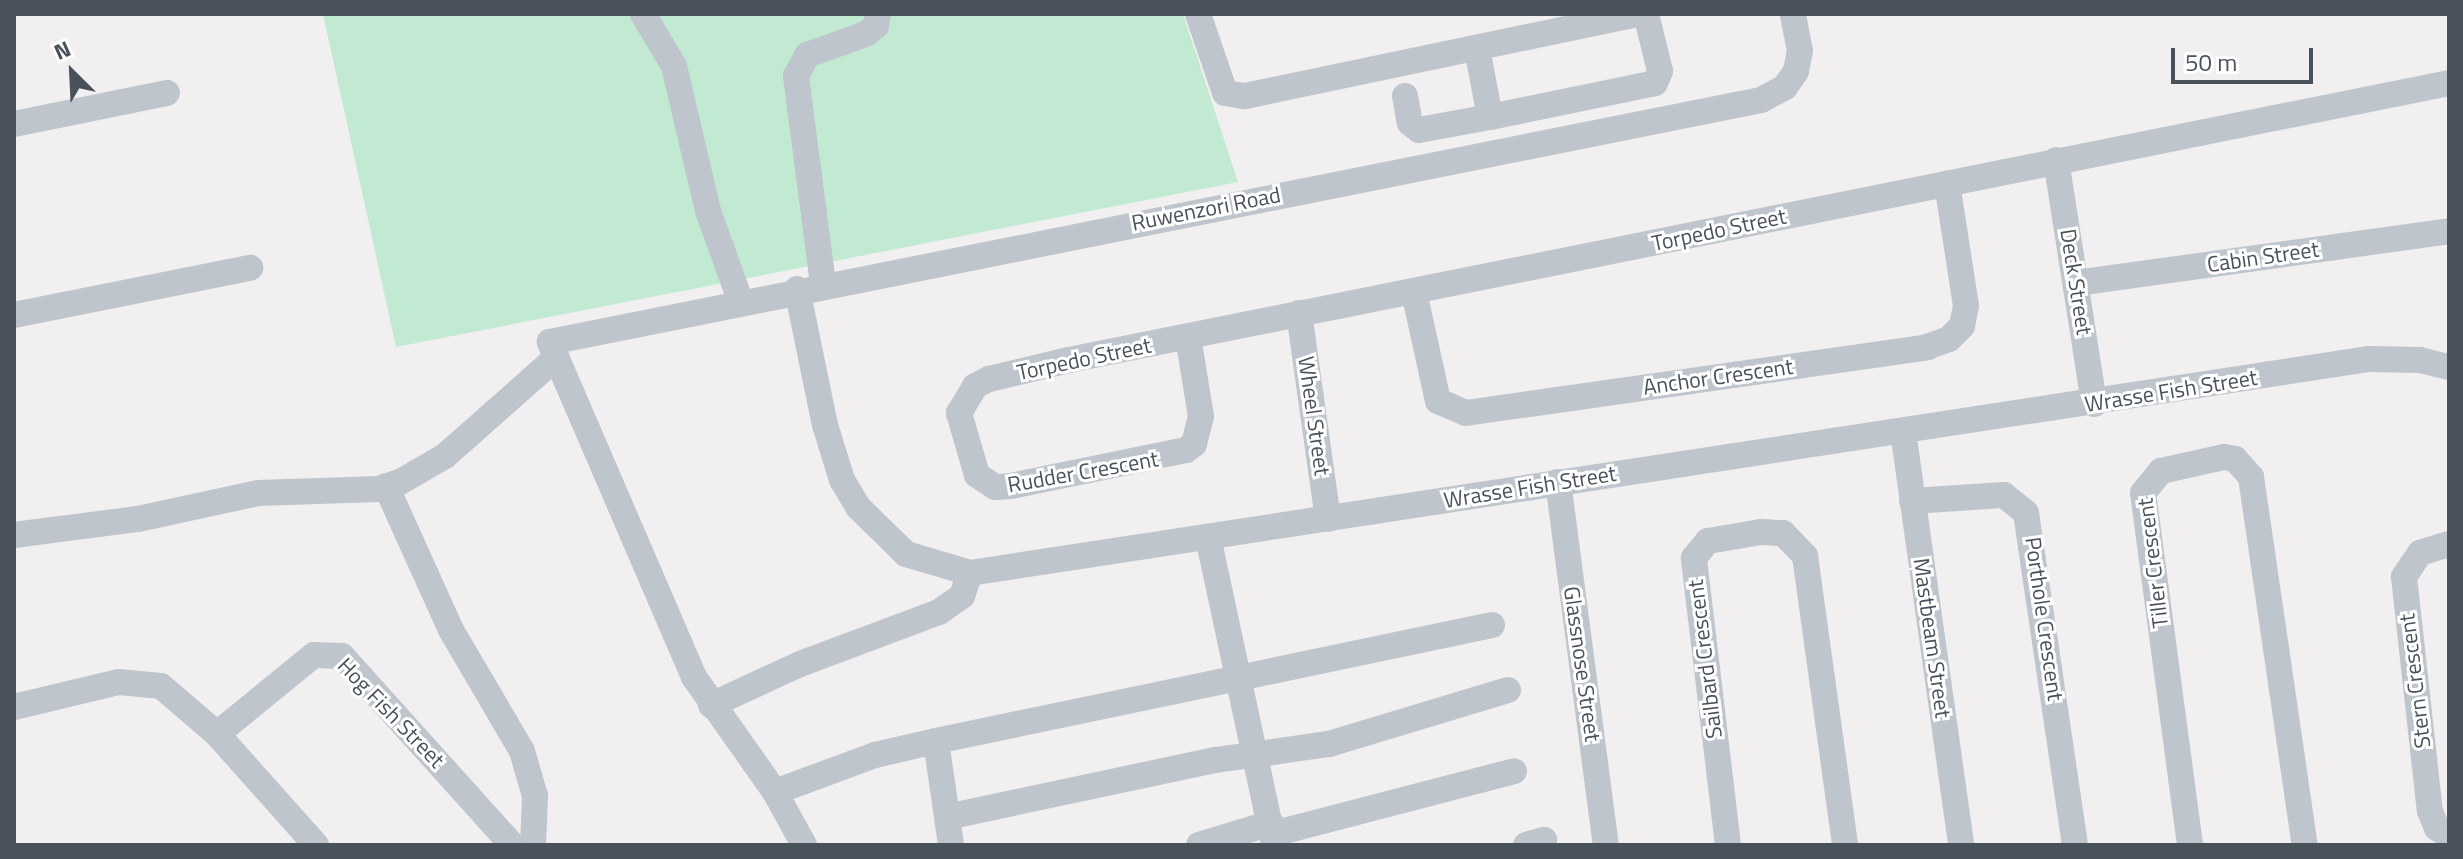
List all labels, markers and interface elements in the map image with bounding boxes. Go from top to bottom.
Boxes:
text: N [48,31,76,69]
north arrow [32,32,112,112]
scale bar [2175,32,2317,82]
text: 50 m [2185,44,2237,80]
street label: Ruwenzori Road [1129,182,1283,236]
street label: Torpedo Street [1650,203,1788,257]
street label: Deck Street [2055,227,2097,337]
street label: Cabin Street [2205,236,2321,278]
street label: Torpedo Street [1015,332,1153,386]
street label: Anchor Crescent [1641,353,1795,401]
street label: Wheel Street [1293,355,1335,477]
street label: Wrasse Fish Street [2083,364,2259,418]
street label: Rudder Crescent [1006,446,1160,498]
street label: Wrasse Fish Street [1442,460,1618,514]
street label: Tiller Crescent [2132,496,2174,630]
street label: Porthole Crescent [2019,535,2069,703]
street label: Mastbeam Street [1908,556,1956,720]
street label: Sailbard Crescent [1682,578,1728,740]
street label: Glassnose Street [1558,585,1606,743]
street label: Stern Crescent [2394,612,2436,750]
street label: Hog Fish Street [332,653,450,773]

